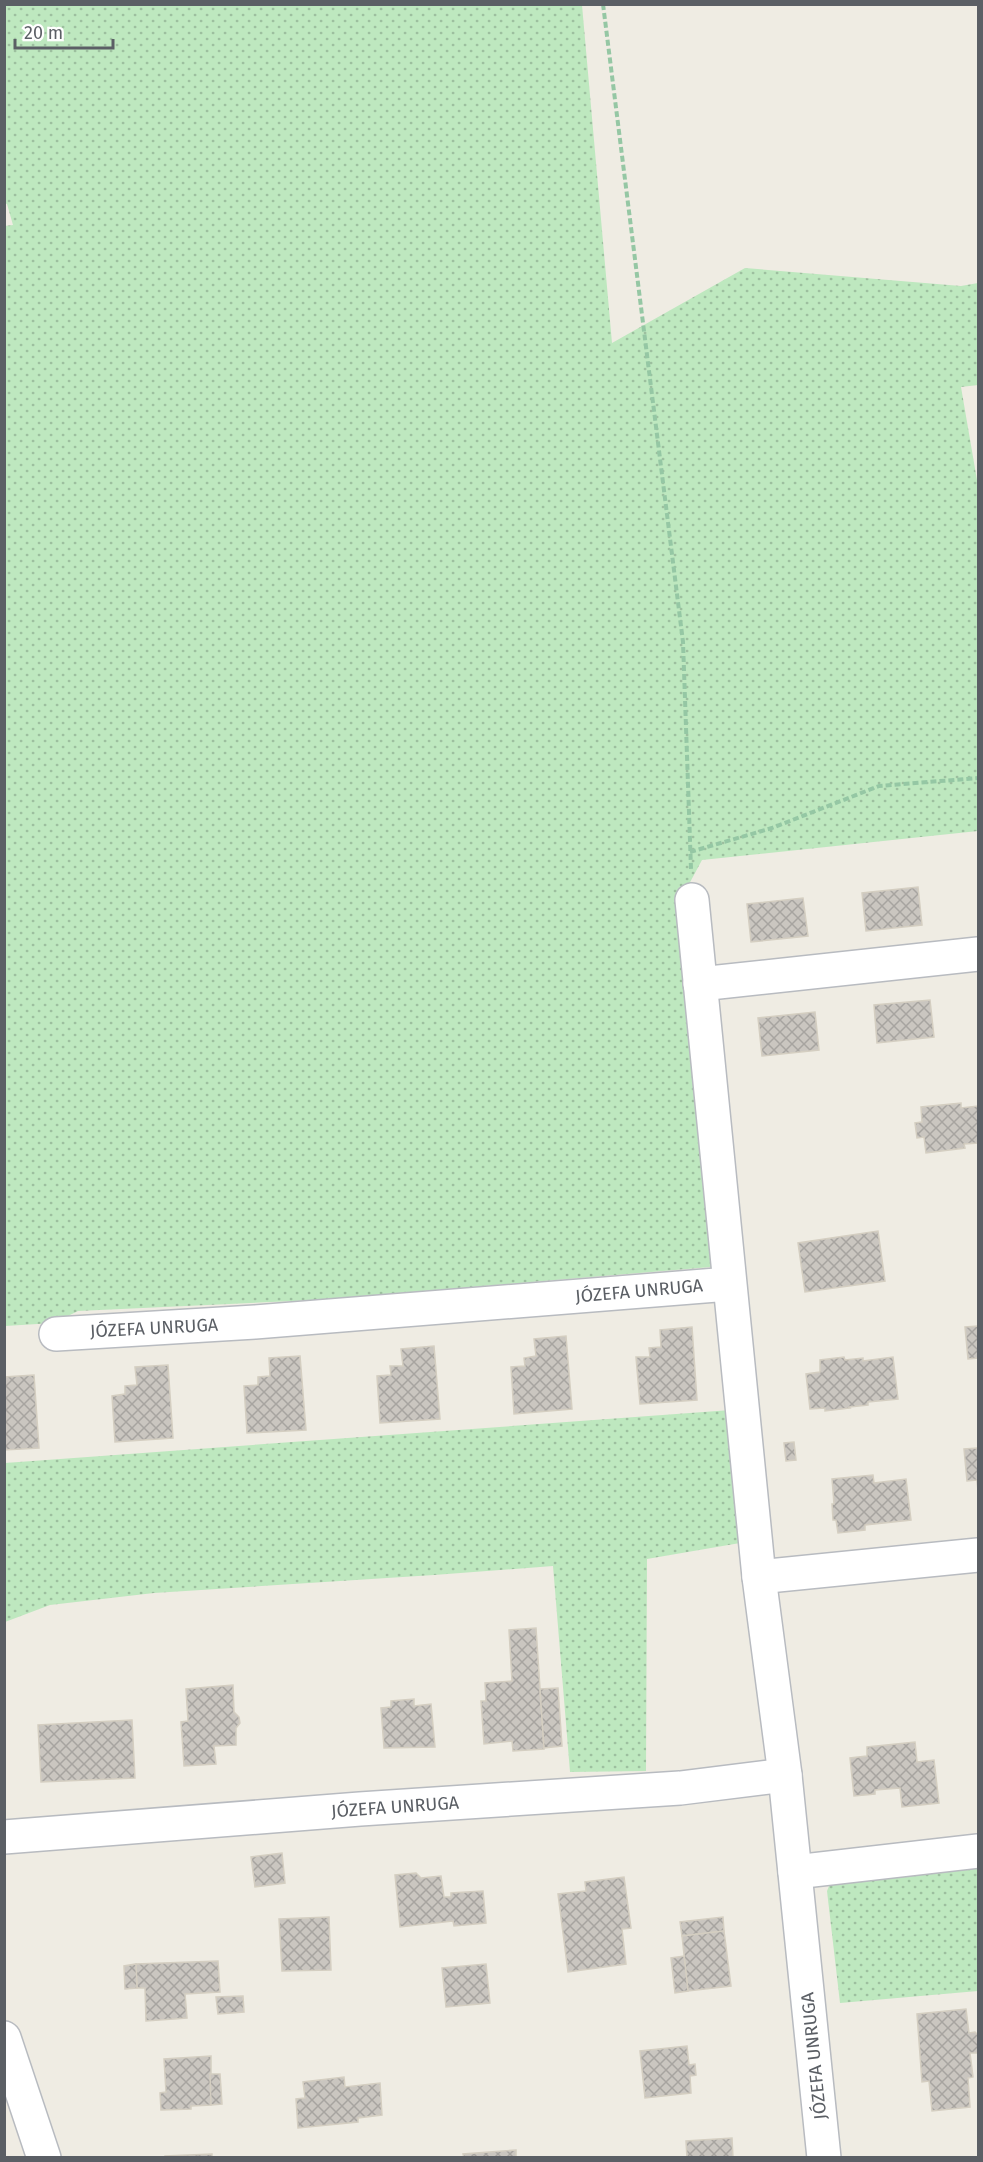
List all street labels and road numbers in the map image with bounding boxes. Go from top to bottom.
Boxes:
street label: JÓZEFA UNRUGA [574,1274,704,1308]
street label: JÓZEFA UNRUGA [89,1314,219,1342]
street label: JÓZEFA UNRUGA [330,1792,460,1822]
street label: JÓZEFA UNRUGA [796,1990,832,2121]

